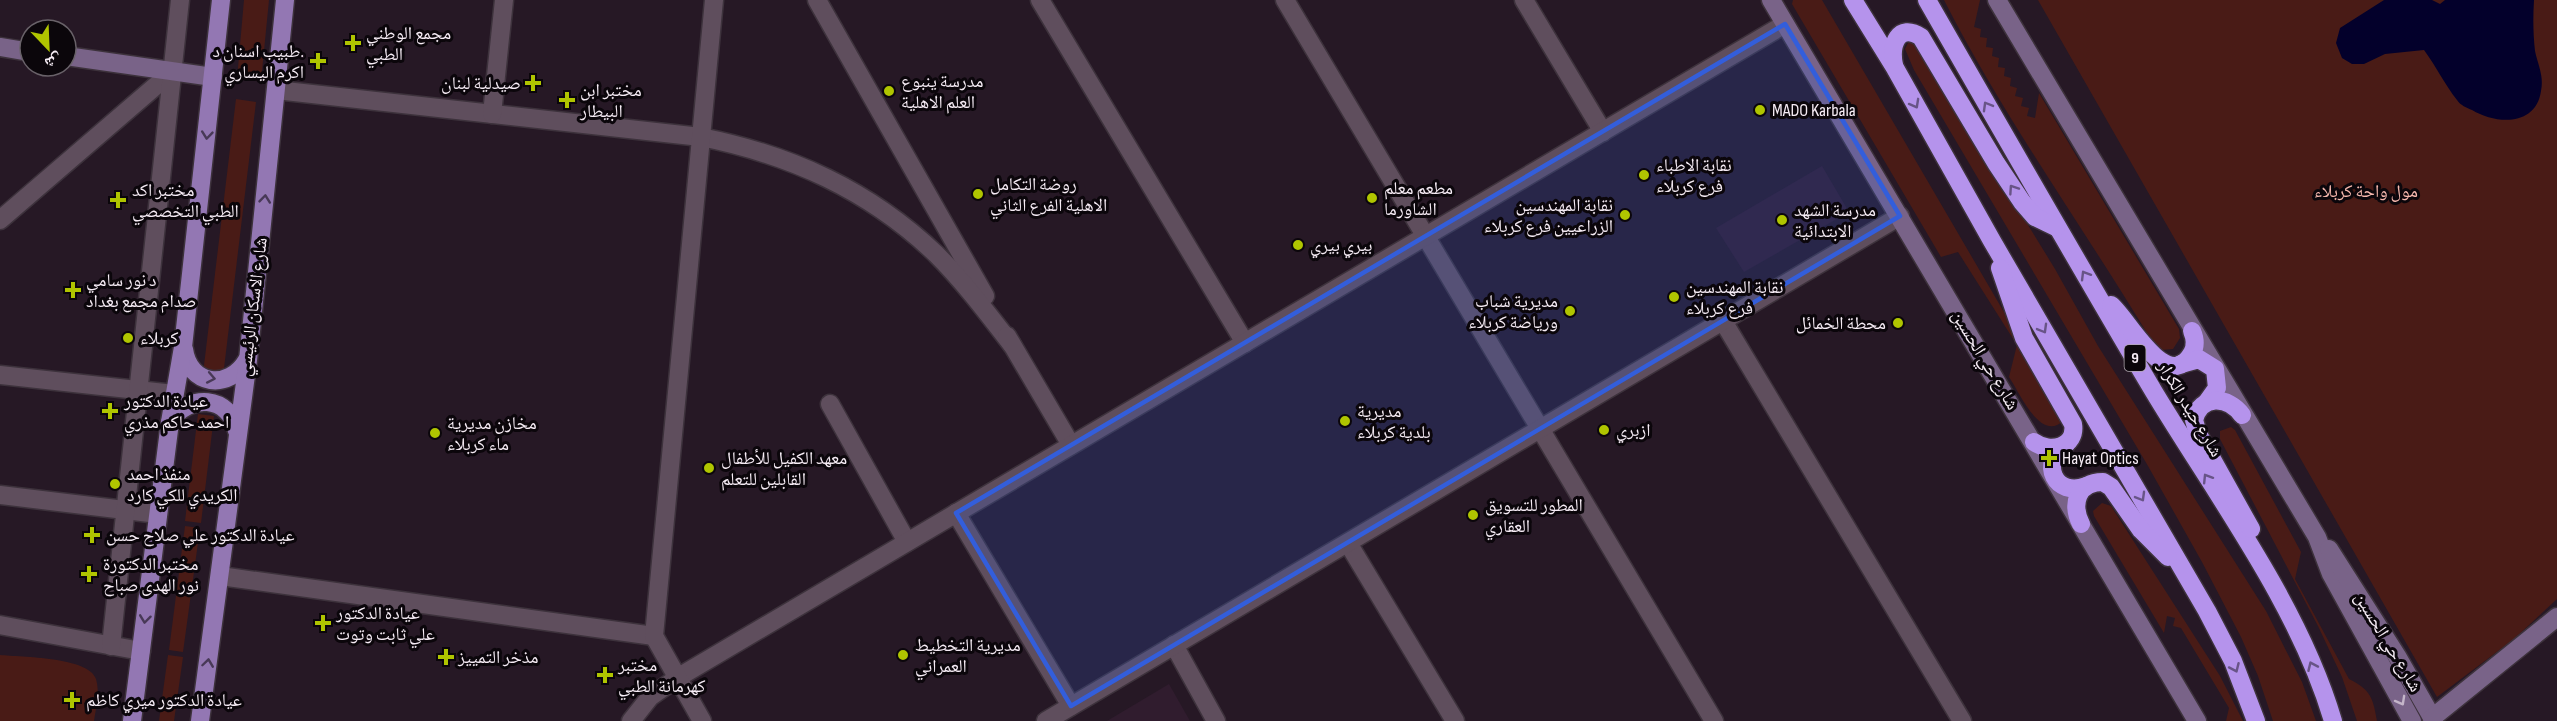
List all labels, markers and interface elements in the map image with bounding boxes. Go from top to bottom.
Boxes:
north arrow [18,18,78,78]
place label: مجمع الوطني الطبي [366,23,451,68]
marker: مجمع الوطني الطبي [344,34,362,52]
place label: طبيب اسنان د. اكرم اليساري [213,41,304,86]
text: ش [42,48,65,72]
marker: طبيب اسنان د. اكرم اليساري [309,52,327,70]
place label: مدرسة ينبوع العلم الاهلية [901,71,984,114]
place label: صيدلية لبنان [441,73,521,94]
marker: صيدلية لبنان [526,76,540,90]
place label: مختبر ابن البيطار [579,80,642,122]
marker: مدرسة ينبوع العلم الاهلية [882,84,896,98]
marker: مختبر ابن البيطار [558,91,576,109]
one-way arrow [1908,98,1919,109]
place label: MADO Karbala [1772,100,1856,121]
one-way arrow [1983,102,1995,112]
marker: MADO Karbala [1753,103,1767,117]
one-way arrow [201,130,213,139]
place label: نقابة الاطباء فرع كربلاء [1656,155,1732,197]
marker: نقابة الاطباء فرع كربلاء [1637,168,1651,182]
place label: روضة التكامل الاهلية الفرع الثاني [990,174,1107,219]
place label: مطعم معلم الشاورما [1384,178,1453,220]
place label: مختبر اكد الطبي التخصصي [132,180,239,225]
park label: مول واحة كربلاء [2314,181,2418,202]
one-way arrow [2010,185,2021,196]
marker: روضة التكامل الاهلية الفرع الثاني [971,187,985,201]
marker: مختبر اكد الطبي التخصصي [109,191,127,209]
marker: مطعم معلم الشاورما [1365,191,1379,205]
one-way arrow [258,194,271,203]
place label: نقابة المهندسين الزراعيين فرع كربلاء [1484,195,1613,237]
place label: مدرسة الشهد الابتدائية [1794,200,1876,242]
marker: نقابة المهندسين الزراعيين فرع كربلاء [1618,208,1632,222]
marker: مدرسة الشهد الابتدائية [1775,213,1789,227]
place label: بيري بيري [1310,235,1373,259]
street label: شارع الاسكان الرئيسي [234,236,275,378]
marker: بيري بيري [1291,238,1305,252]
place label: د نور سامي صدام مجمع بغداد [86,270,196,313]
one-way arrow [2081,271,2092,281]
place label: نقابة المهندسين فرع كربلاء [1686,277,1784,319]
marker: د نور سامي صدام مجمع بغداد [64,281,82,299]
marker: نقابة المهندسين فرع كربلاء [1667,290,1681,304]
place label: مديرية شباب ورياضة كربلاء [1468,291,1558,333]
marker: مديرية شباب ورياضة كربلاء [1563,304,1577,318]
street label: شارع حي الحسين [1944,306,2023,416]
place label: محطة الخمائل [1796,313,1886,334]
marker: محطة الخمائل [1891,316,1905,330]
one-way arrow [2036,323,2047,333]
place label: كربلاء [140,328,179,349]
marker: كربلاء [121,331,135,345]
road number: 9 [2124,345,2146,371]
street label: شارع حيدر الكرار [2153,356,2227,461]
one-way arrow [206,371,216,384]
place label: عيادة الدكتور احمد حاكم مذري [123,391,229,436]
place label: مديرية بلدية كربلاء [1357,401,1431,443]
marker: عيادة الدكتور احمد حاكم مذري [101,402,119,420]
place label: مخازن مديرية ماء كربلاء [447,413,537,455]
marker: مديرية بلدية كربلاء [1338,414,1352,428]
place label: ازبري [1616,420,1651,444]
marker: ازبري [1597,423,1611,437]
marker: مخازن مديرية ماء كربلاء [428,426,442,440]
place label: معهد الكفيل للأطفال القابلين للتعلم [721,448,847,491]
place label: Hayat Optics [2062,448,2139,469]
marker: Hayat Optics [2040,449,2058,467]
marker: معهد الكفيل للأطفال القابلين للتعلم [702,461,716,475]
place label: منفذ احمد الكريدي للكي كارد [127,464,237,509]
one-way arrow [2203,474,2215,484]
marker: منفذ احمد الكريدي للكي كارد [108,477,122,491]
one-way arrow [2133,491,2145,502]
place label: المطور للتسويق العقاري [1485,495,1583,540]
marker: المطور للتسويق العقاري [1466,508,1480,522]
place label: عيادة الدكتور علي صلاح حسن [106,525,295,549]
marker: عيادة الدكتور علي صلاح حسن [83,526,101,544]
place label: مختبر الدكتورة نور الهدى صباح [103,554,199,597]
marker: مختبر الدكتورة نور الهدى صباح [80,565,98,583]
street label: شارع حي الحسين [2347,588,2426,698]
place label: عيادة الدكتور علي ثابت وتوت [335,603,435,648]
one-way arrow [139,614,152,624]
marker: عيادة الدكتور علي ثابت وتوت [314,614,332,632]
place label: مديرية التخطيط العمراني [915,635,1021,680]
place label: مذخر التمييز [457,647,539,668]
marker: مديرية التخطيط العمراني [896,648,910,662]
marker: مذخر التمييز [439,650,453,664]
place label: مختبر كهرمانة الطبي [617,655,706,700]
one-way arrow [202,658,214,668]
one-way arrow [2228,661,2240,672]
one-way arrow [2308,662,2320,673]
marker: مختبر كهرمانة الطبي [596,666,614,684]
place label: عيادة الدكتور ميري كاظم [86,690,242,714]
marker: عيادة الدكتور ميري كاظم [63,691,81,709]
one-way arrow [2394,695,2405,705]

